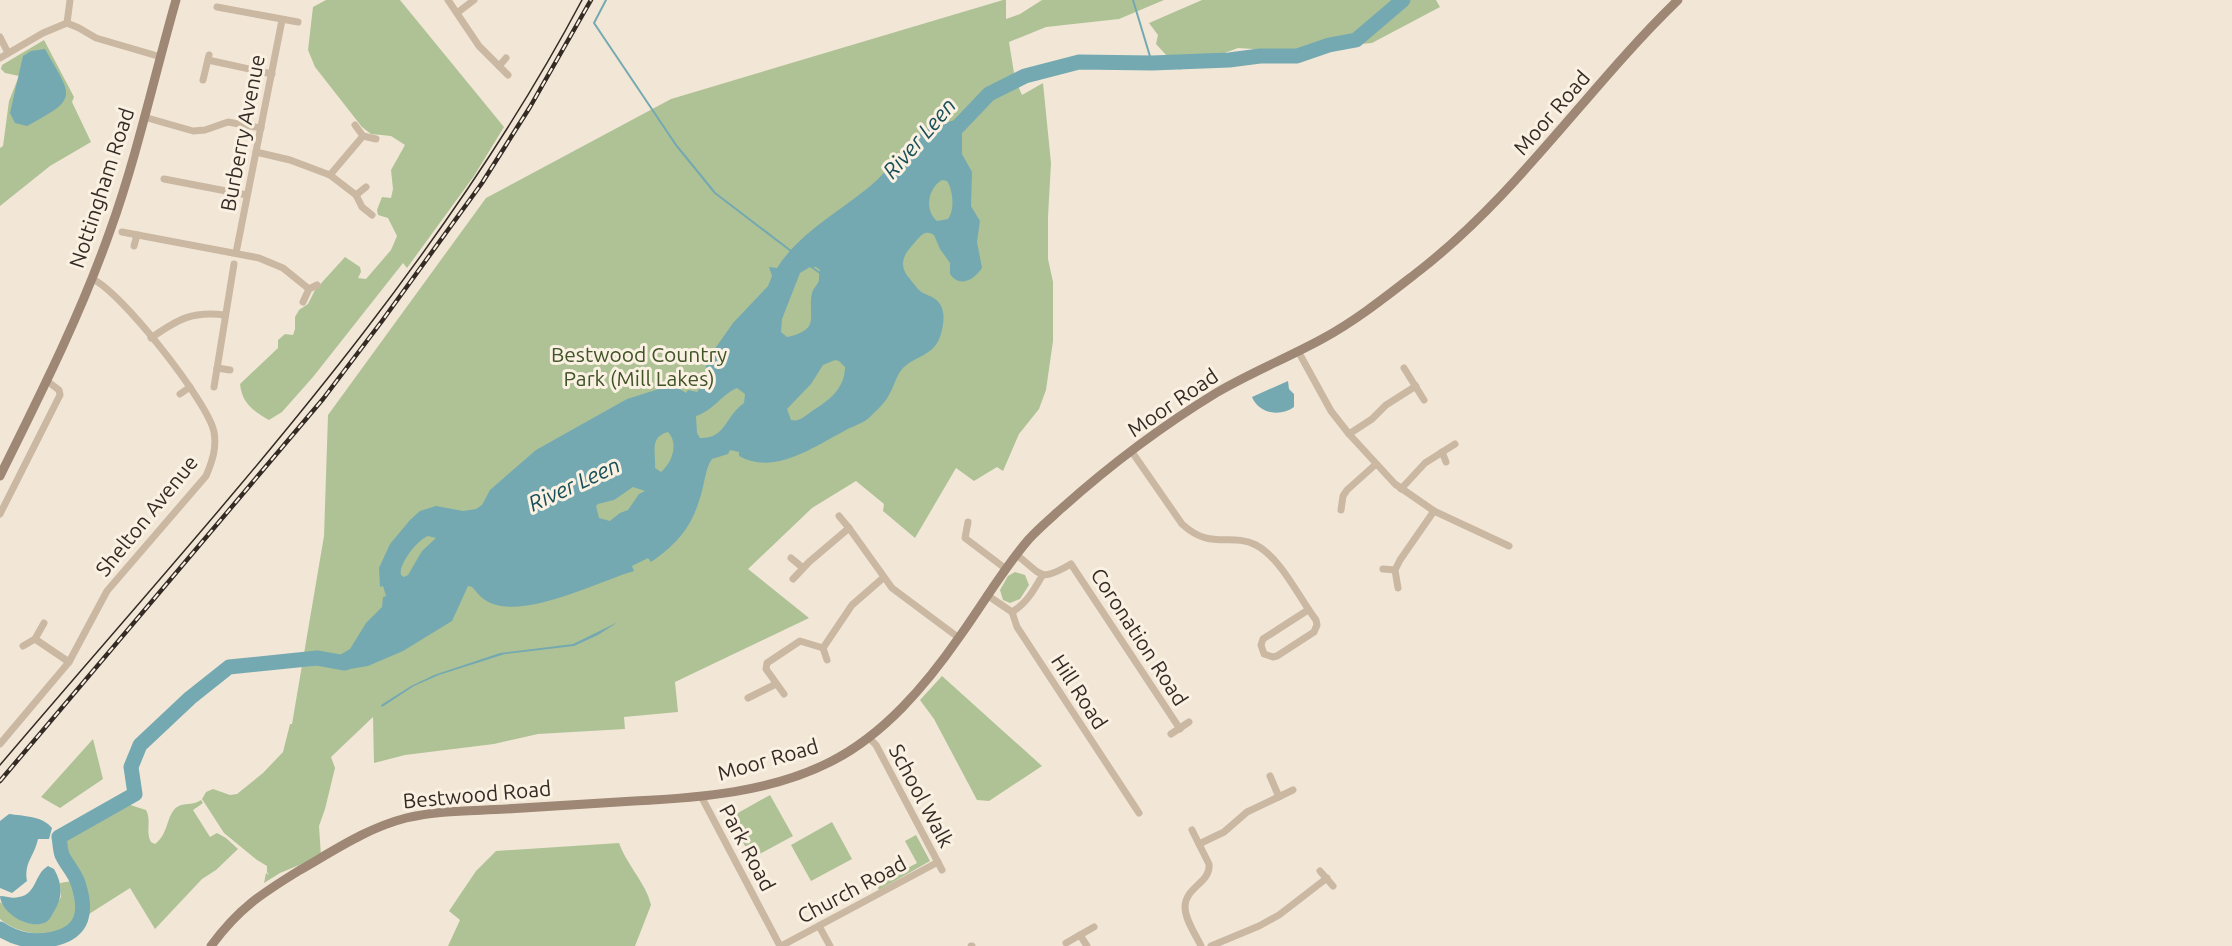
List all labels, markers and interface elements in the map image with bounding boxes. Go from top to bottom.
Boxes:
street label: Burberry Avenue [215,52,269,213]
street label: Moor Road [1508,65,1594,159]
water label: River Leen [877,92,960,183]
street label: Nottingham Road [64,105,138,271]
park label: Bestwood Country Park (Mill Lakes) [551,342,727,390]
street label: Moor Road [1123,363,1222,441]
street label: Shelton Avenue [90,450,202,580]
water label: River Leen [524,451,624,516]
street label: Coronation Road [1086,563,1193,710]
street label: Hill Road [1047,650,1113,733]
street label: Moor Road [714,733,821,785]
street label: School Walk [885,740,959,852]
street label: Bestwood Road [402,776,552,812]
street label: Park Road [715,800,781,895]
street label: Church Road [793,850,910,928]

